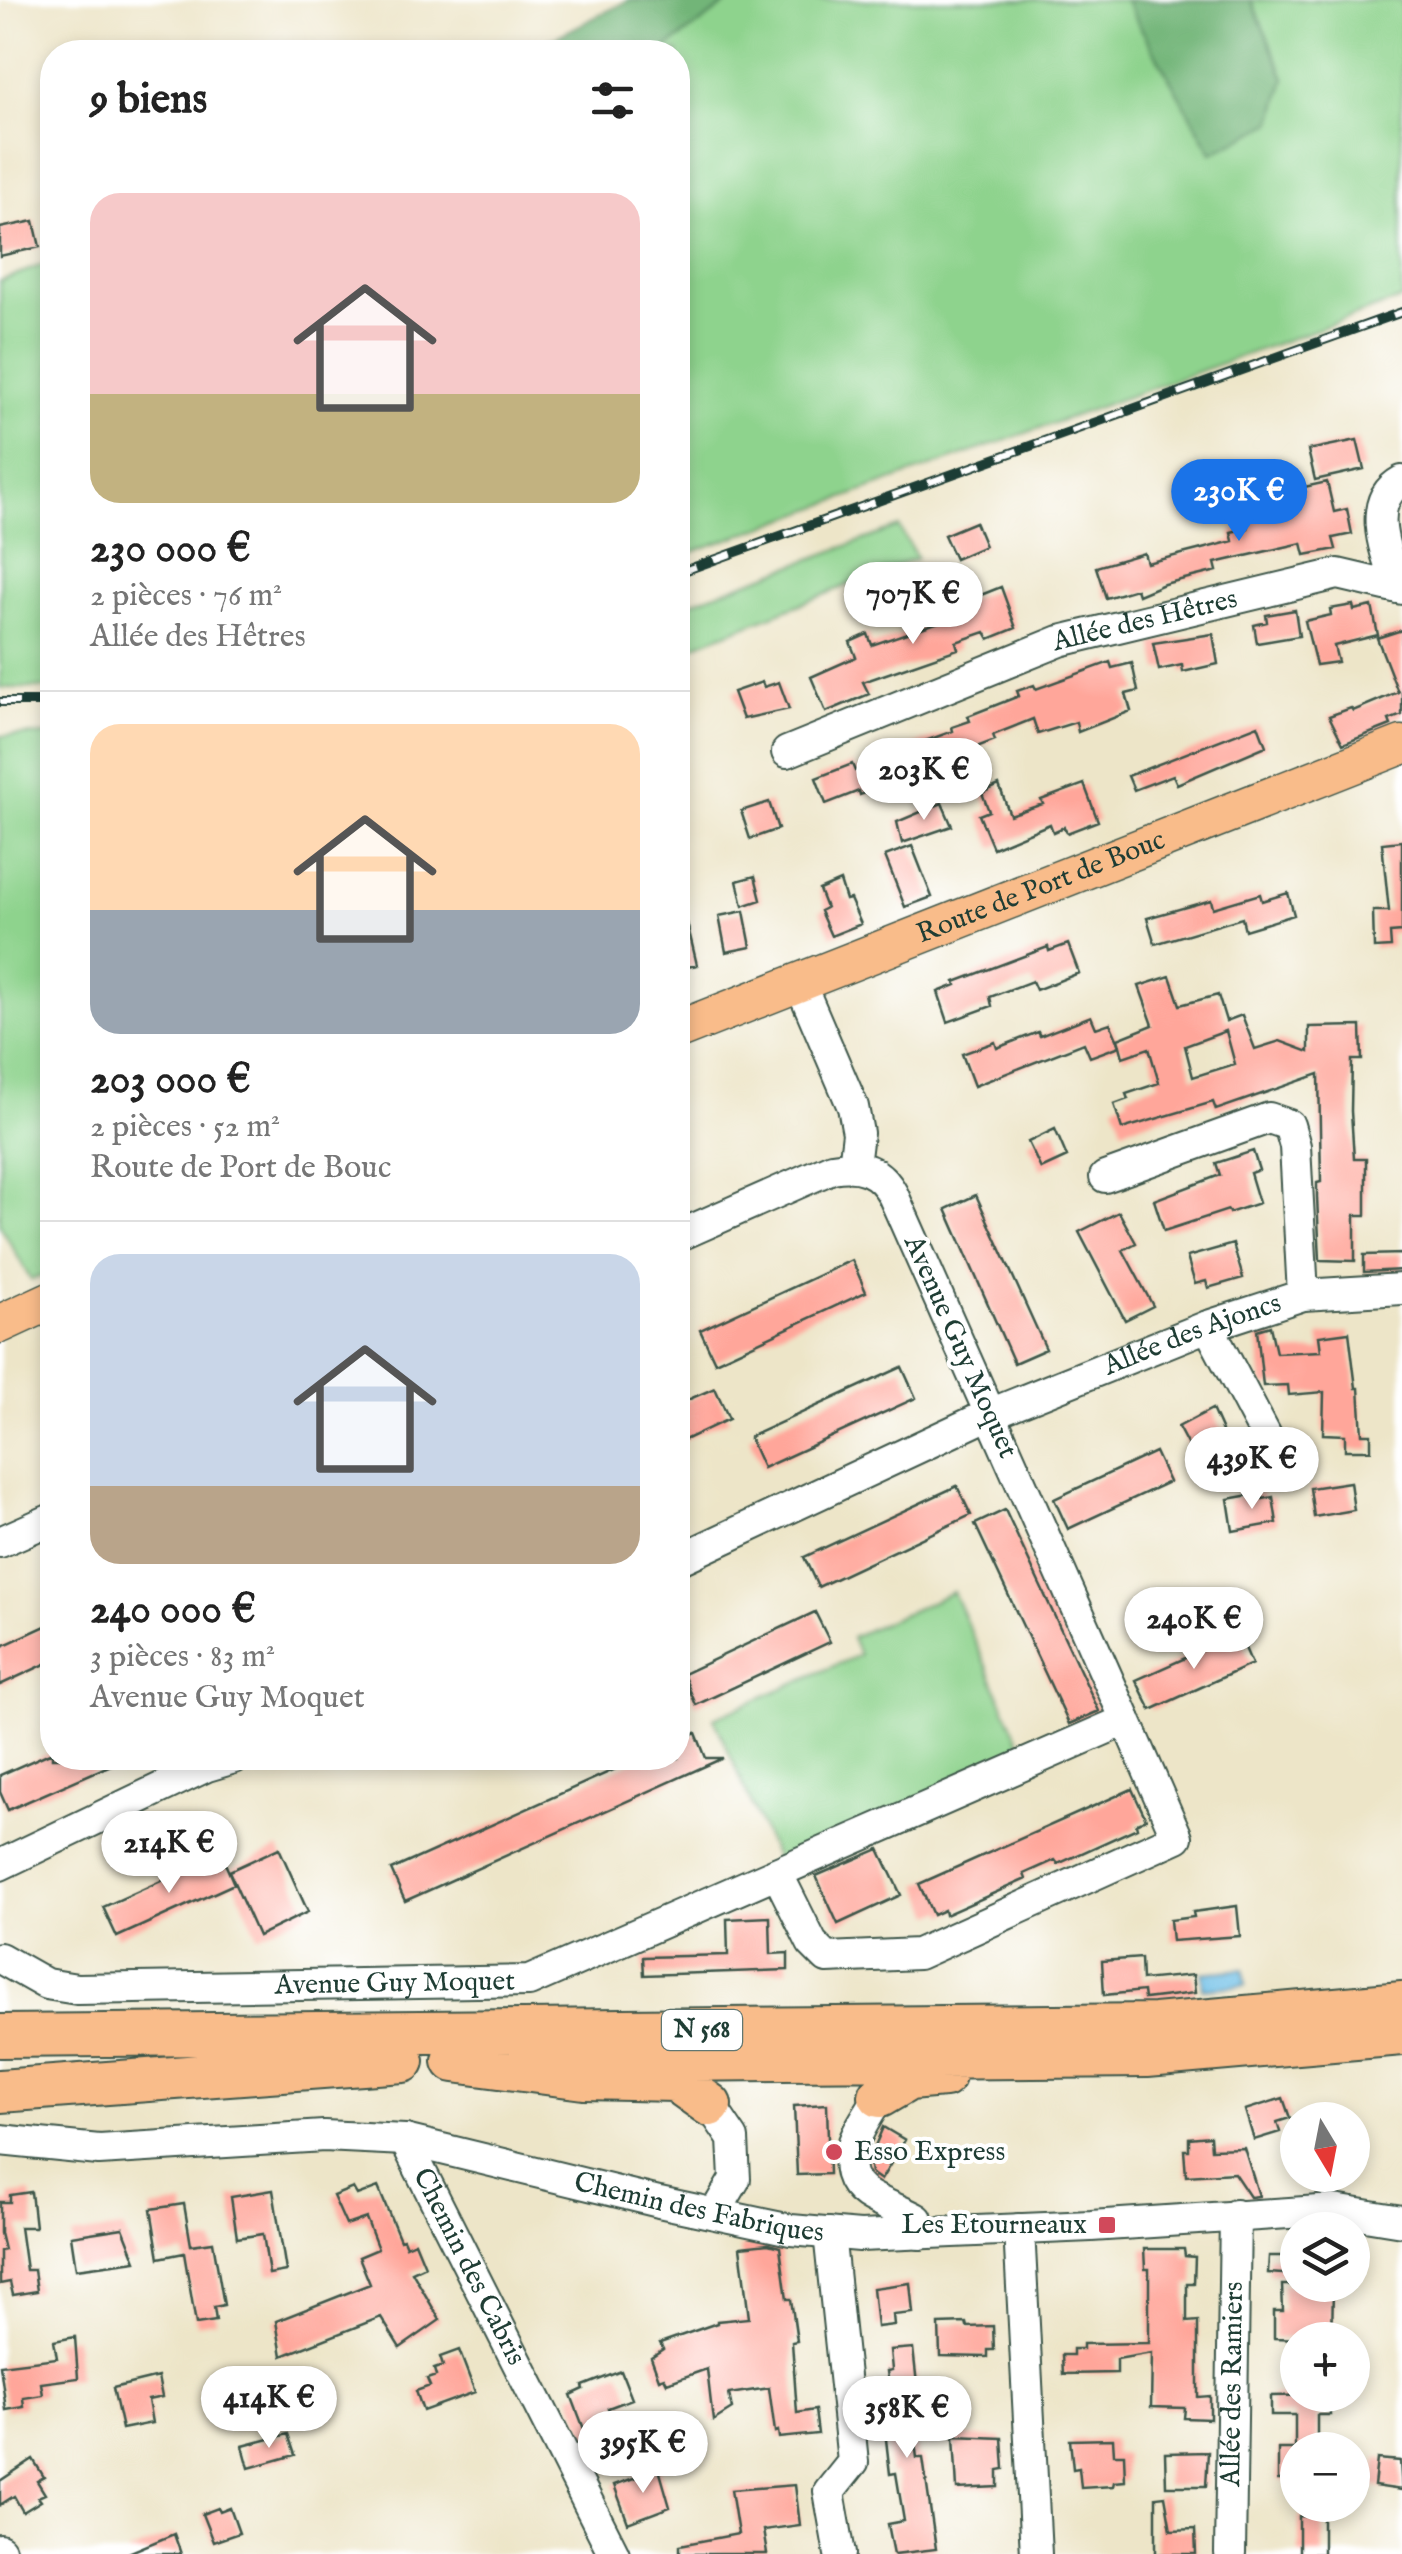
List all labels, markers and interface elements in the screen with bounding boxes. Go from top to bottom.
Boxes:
icon: filters [585,73,640,128]
text: 9 biens [90,74,207,127]
icon: home [275,258,455,438]
pin: 230K € [1158,459,1320,544]
text: 230K € [1193,471,1285,512]
text: 230 000 € [90,523,251,576]
pin: 707K € [832,562,994,647]
text: 707K € [866,574,960,615]
text: 2 pièces · 76 m² [90,576,282,617]
street label: Allée des Hêtres [1048,581,1241,660]
text: Allée des Hêtres [90,617,306,658]
pin: 203K € [843,738,1005,823]
text: 203K € [878,750,970,791]
icon: home [275,789,455,969]
street label: Route de Port de Bouc [912,823,1170,952]
text: 203 000 € [90,1054,251,1107]
text: 2 pièces · 52 m² [90,1107,280,1148]
text: Route de Port de Bouc [90,1148,391,1189]
street label: Avenue Guy Moquet [895,1229,1025,1464]
street label: Allée des Ajoncs [1097,1286,1286,1384]
icon: home [275,1319,455,1499]
pin: 439K € [1171,1427,1333,1512]
text: 439K € [1207,1439,1297,1480]
text: 240 000 € [90,1584,256,1637]
pin: 240K € [1113,1587,1275,1672]
text: 240K € [1146,1599,1242,1640]
text: 3 pièces · 83 m² [90,1637,275,1678]
text: Avenue Guy Moquet [90,1678,365,1719]
pin: 214K € [88,1811,250,1896]
text: 214K € [123,1823,215,1864]
street label: Avenue Guy Moquet [273,1964,516,2003]
road number: N 568 [662,2010,742,2050]
north arrow [1280,2102,1370,2192]
map controls [1280,2102,1370,2522]
place label: Esso Express [854,2135,1005,2170]
marker: Esso Express [823,2141,845,2163]
street label: Chemin des Cabris [405,2162,533,2371]
street label: Chemin des Fabriques [570,2164,825,2250]
place label: Les Etourneaux [901,2208,1087,2243]
button: layers [1280,2212,1370,2302]
marker: Les Etourneaux [1096,2214,1118,2236]
street label: Allée des Ramiers [1213,2281,1252,2488]
button: + [1280,2322,1370,2412]
pin: 414K € [188,2366,350,2451]
pin: 358K € [826,2376,988,2461]
text: 414K € [223,2378,315,2419]
text: 358K € [865,2388,949,2429]
pin: 395K € [562,2411,724,2496]
text: 395K € [600,2423,686,2464]
button: − [1280,2432,1370,2522]

